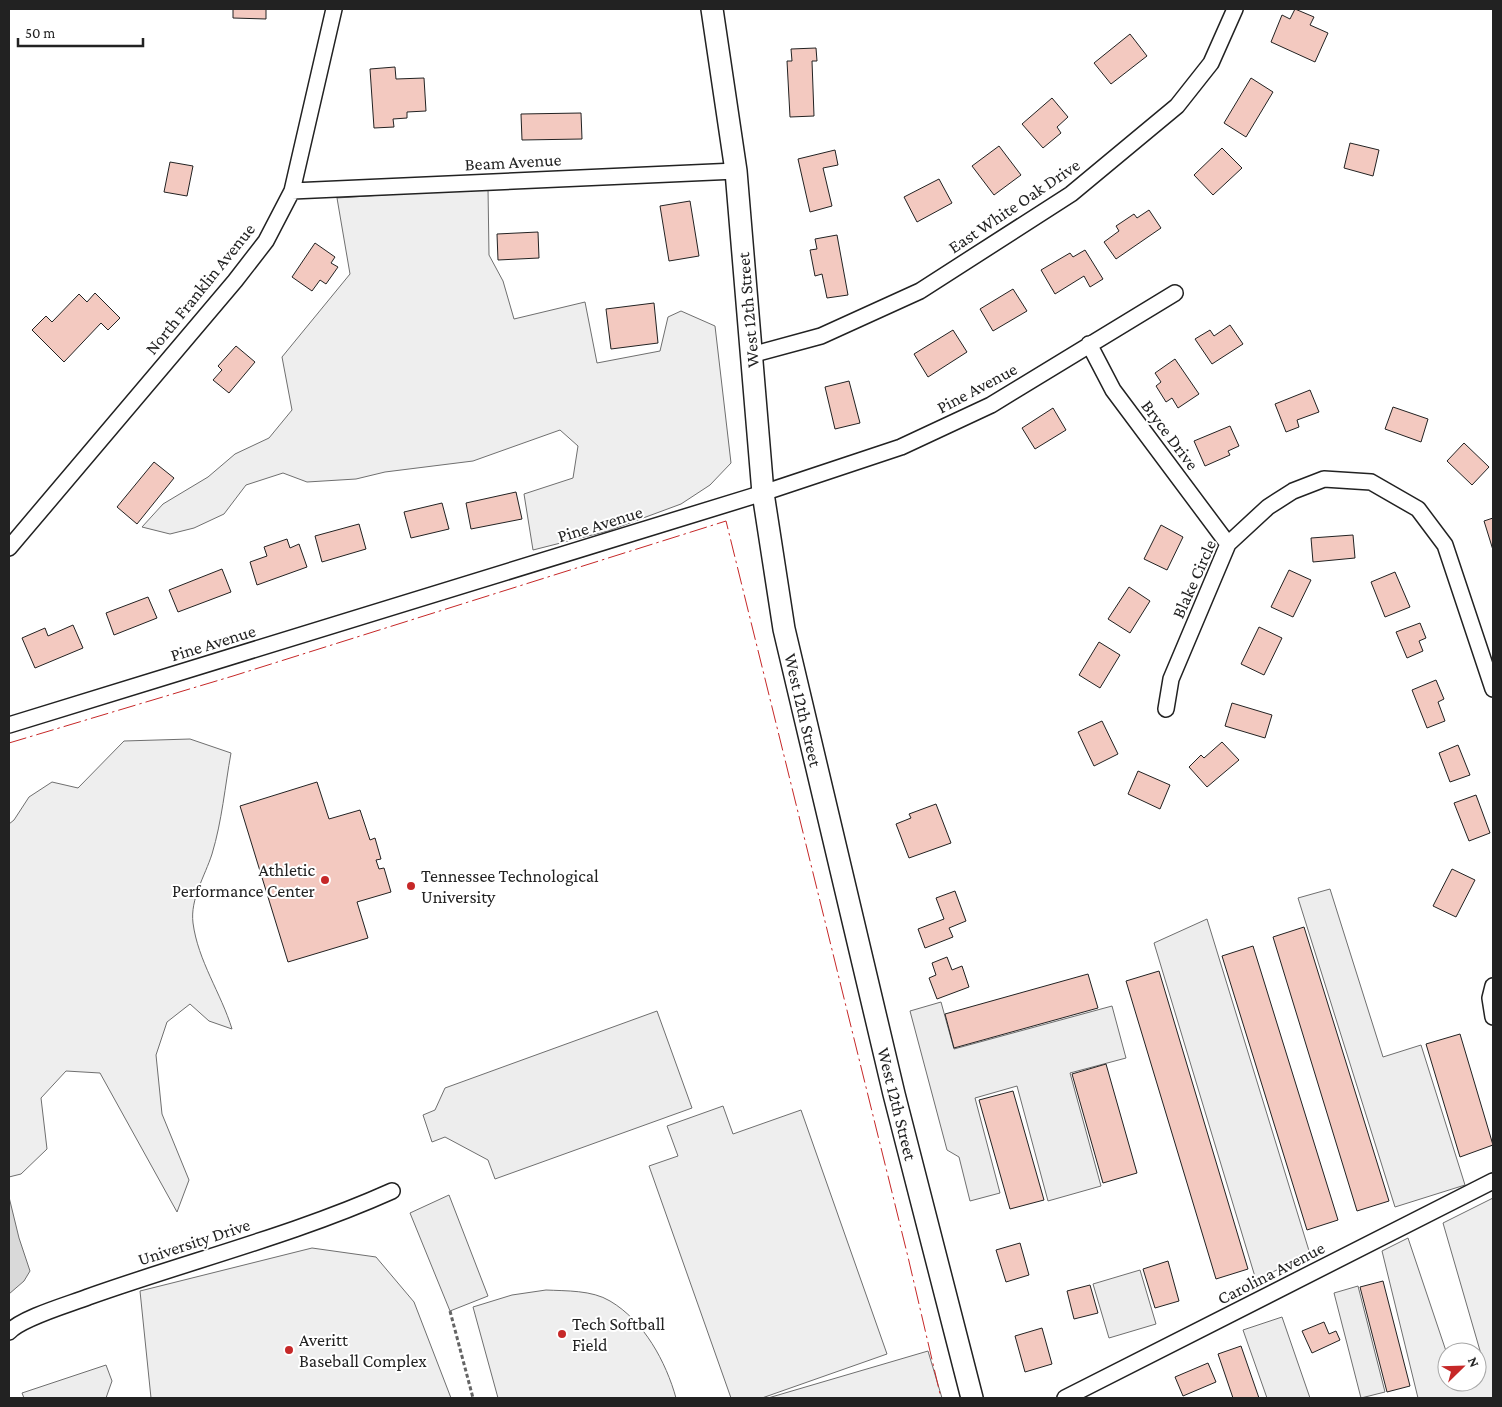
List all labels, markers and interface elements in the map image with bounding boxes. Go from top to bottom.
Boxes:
scale bar [18,15,142,47]
text: 50 m [25,25,55,41]
street label: Beam Avenue [464,149,562,175]
street label: East White Oak Drive [945,155,1084,257]
street label: North Franklin Avenue [141,219,259,359]
street label: West 12th Street [733,250,763,369]
street label: Pine Avenue [934,359,1020,417]
street label: Bryce Drive [1137,396,1203,474]
street label: Pine Avenue [555,502,645,546]
street label: Blake Circle [1168,536,1220,621]
street label: Pine Avenue [168,621,258,665]
street label: West 12th Street [780,651,826,770]
place label: Athletic Performance Center [172,860,316,901]
place label: Tennessee Technological University [421,866,599,907]
marker: Athletic Performance Center [319,874,331,886]
marker: Tennessee Technological University [405,880,417,892]
street label: West 12th Street [873,1045,921,1164]
street label: University Drive [135,1214,253,1270]
street label: Carolina Avenue [1214,1237,1328,1309]
place label: Tech Softball Field [572,1314,665,1355]
marker: Tech Softball Field [556,1328,568,1340]
place label: Averitt Baseball Complex [299,1330,427,1371]
north arrow [1437,1342,1487,1392]
marker: Averitt Baseball Complex [283,1344,295,1356]
text: N [1465,1354,1483,1370]

